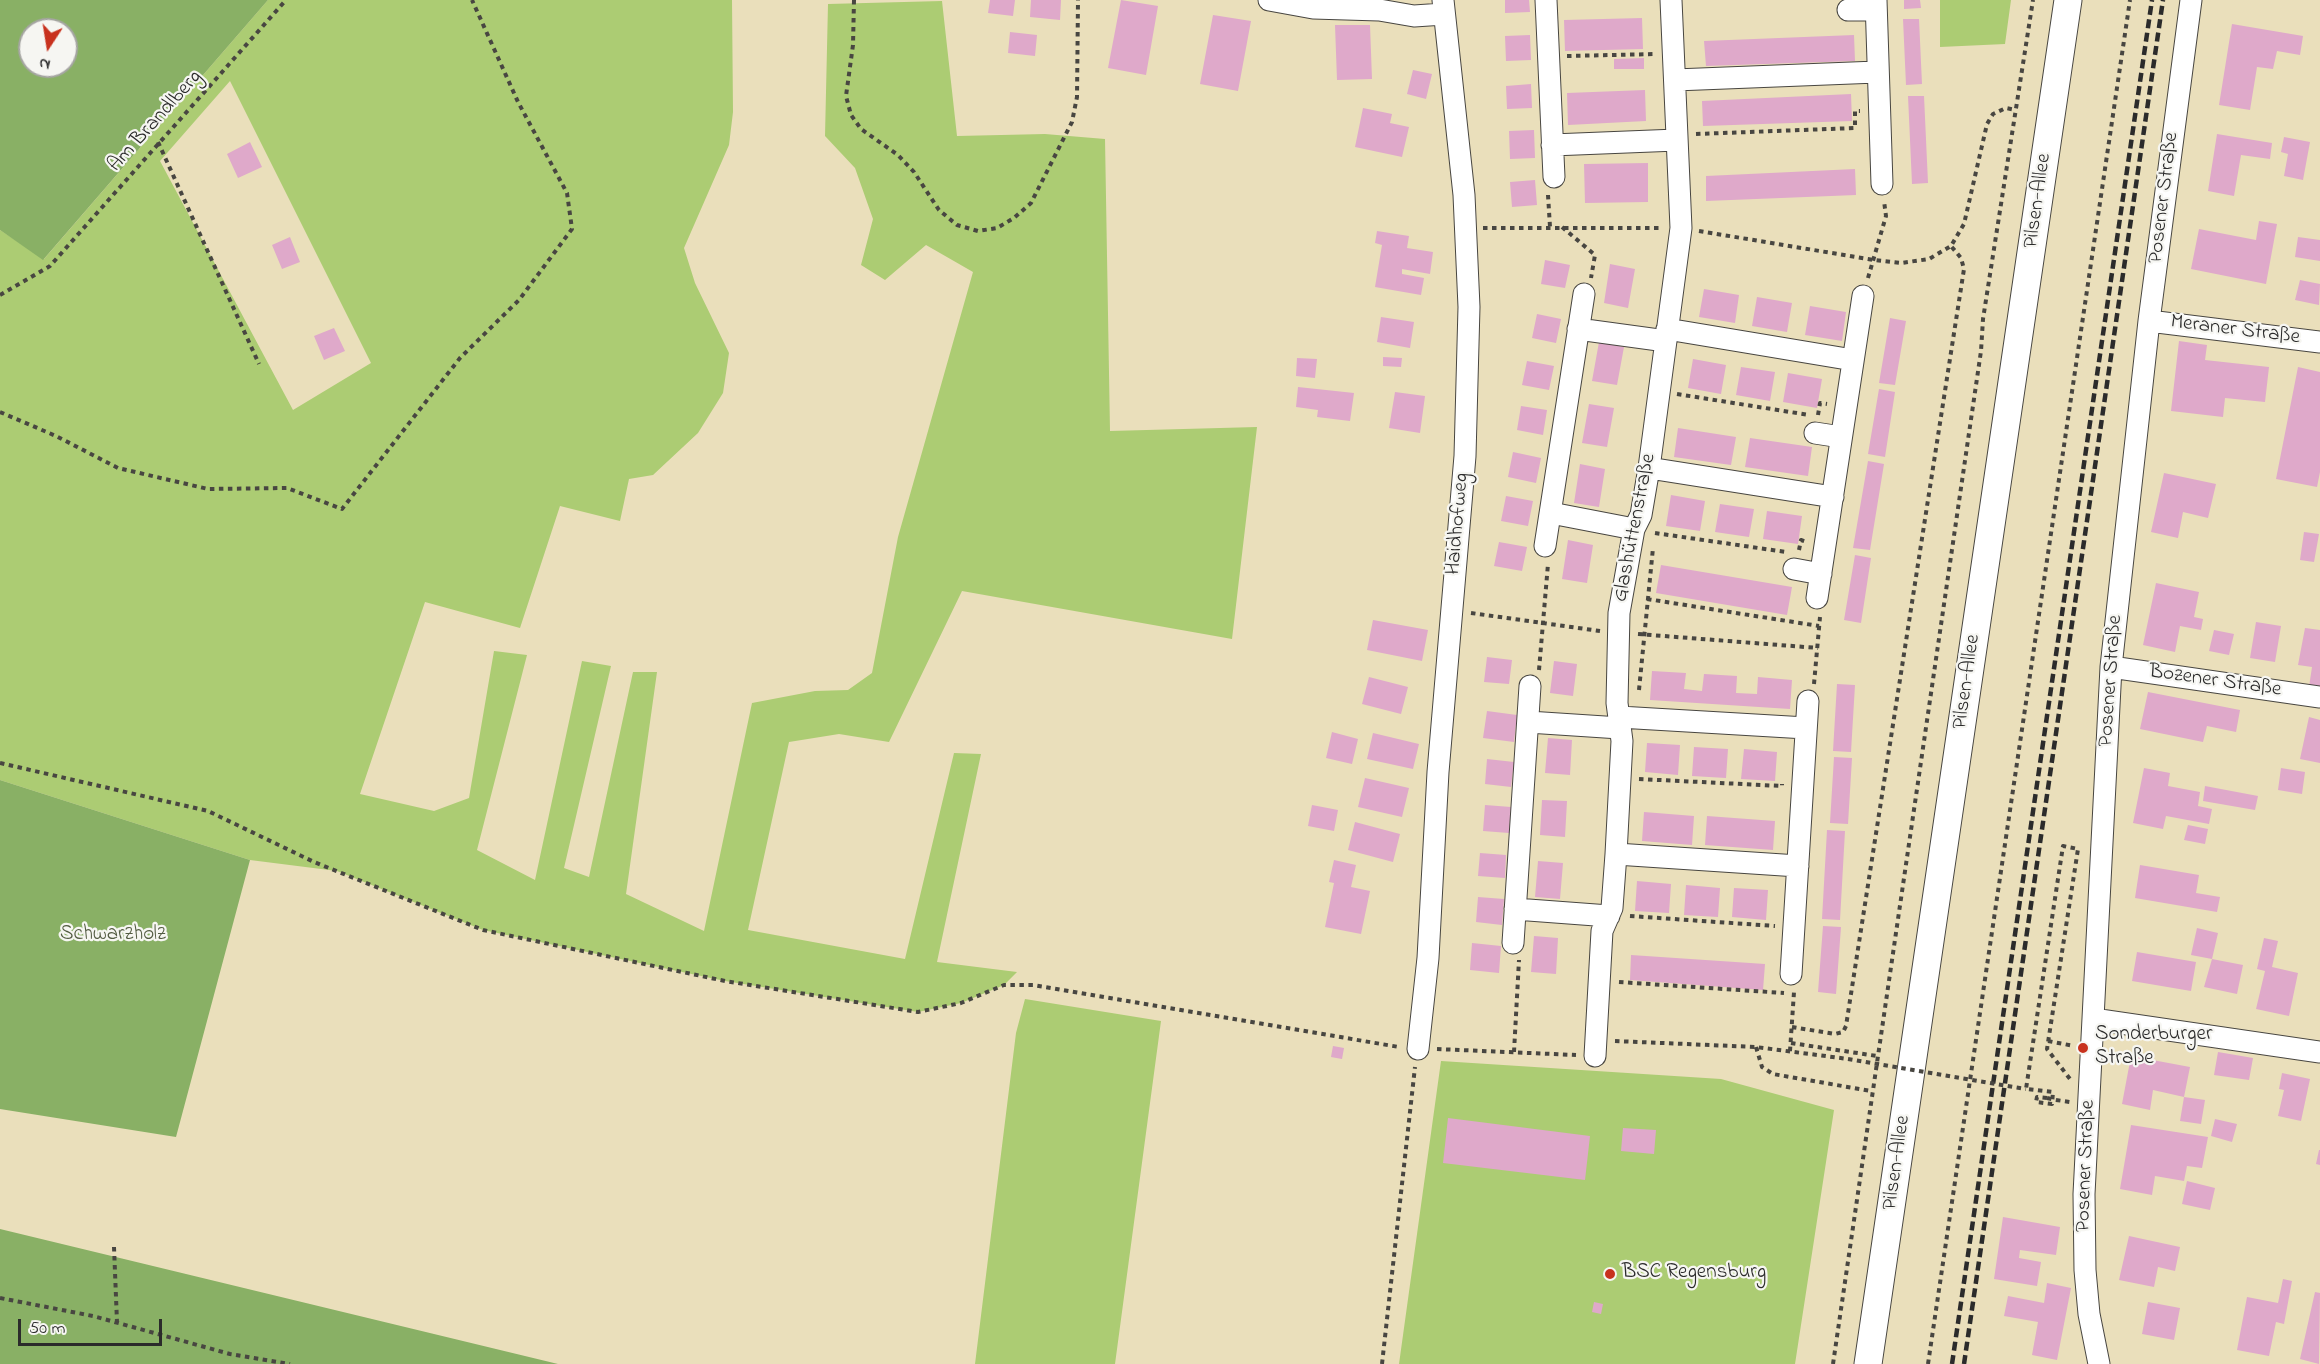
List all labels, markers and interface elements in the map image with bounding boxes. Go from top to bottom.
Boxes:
north arrow [18,18,78,78]
text: N [37,51,52,77]
street label: Am Brandlberg [104,66,208,178]
street label: Posener Straße [2144,131,2186,265]
street label: Pilsen-Allee [2020,152,2058,250]
street label: Meraner Straße [2169,311,2301,351]
street label: Glashüttenstraße [1609,452,1663,604]
street label: Haidhofweg [1442,472,1476,576]
street label: Posener Straße [2095,614,2129,748]
street label: Pilsen-Allee [1949,633,1987,731]
street label: Bozener Straße [2147,660,2283,704]
park label: Schwarzholz [60,923,166,949]
place label: Sonderburger Straße [2095,1023,2212,1073]
marker: Sonderburger Straße [2076,1041,2090,1055]
street label: Posener Straße [2072,1099,2102,1233]
street label: Pilsen-Allee [1879,1114,1917,1212]
place label: BSC Regensburg [1622,1261,1766,1287]
marker: BSC Regensburg [1603,1267,1617,1281]
scale bar [21,1307,165,1345]
text: 50 m [29,1316,66,1342]

